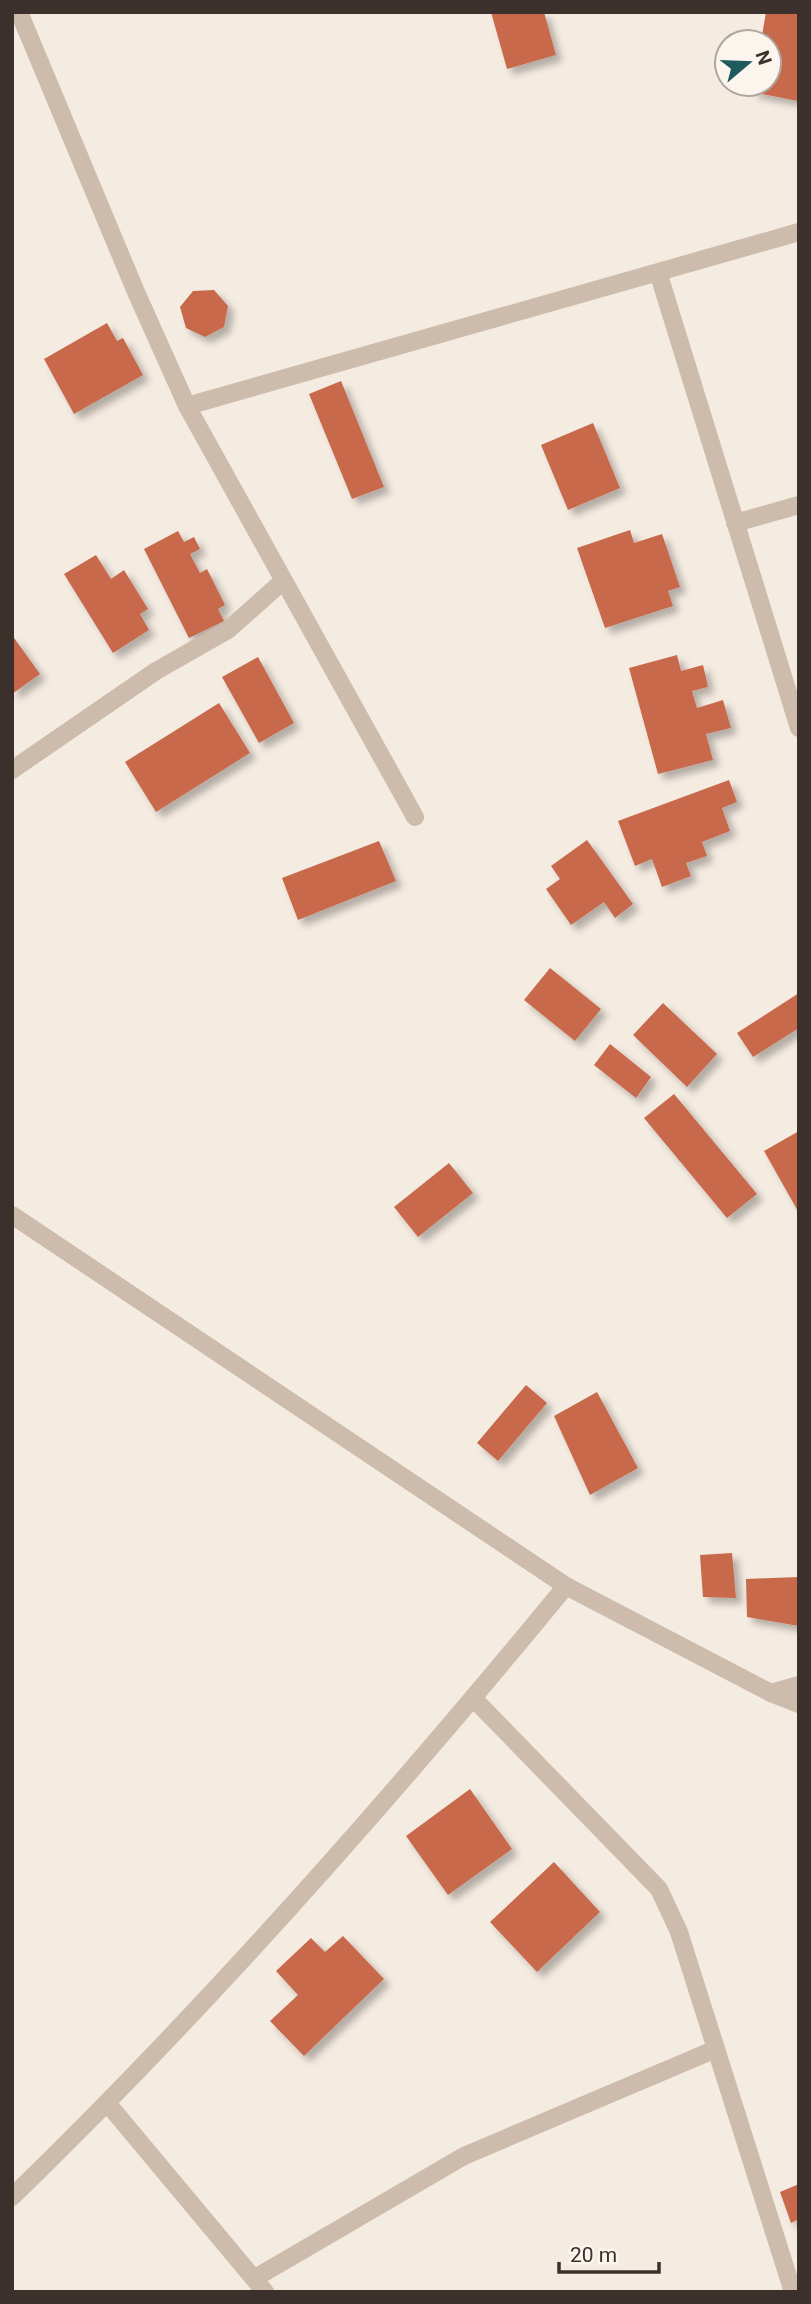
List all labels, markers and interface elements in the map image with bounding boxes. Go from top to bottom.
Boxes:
north arrow [713,28,783,98]
text: N [751,48,777,68]
scale bar [559,2230,659,2274]
text: 20 m [570,2243,617,2267]

